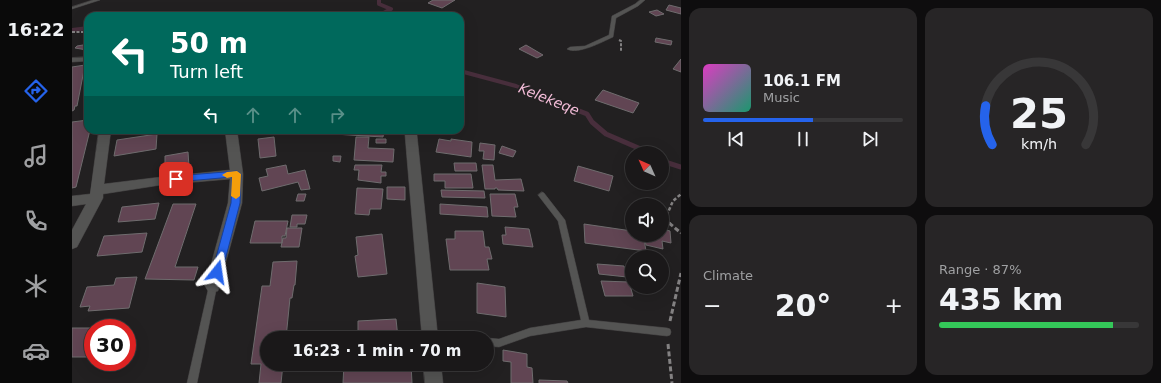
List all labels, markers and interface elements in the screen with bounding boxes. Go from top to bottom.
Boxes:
text: 16:22 [7,19,65,40]
text: 50 m [170,27,248,60]
icon: left [104,28,156,80]
text: Turn left [170,61,243,82]
text: 106.1 FM [763,72,841,90]
icon: directions [22,77,50,105]
water label: Kelekeqe [516,80,582,118]
text: 25 [1010,89,1068,138]
text: Music [763,90,800,105]
icon: left [200,104,222,126]
icon: ahead [242,104,264,126]
icon: ahead [284,104,306,126]
icon: right [326,104,348,126]
icon: previous [725,128,747,150]
icon: pause [792,128,814,150]
icon: next [859,128,881,150]
text: km/h [1021,136,1057,152]
icon: music [22,142,50,170]
north arrow [625,146,669,190]
map controls [625,146,669,294]
pin [159,162,193,196]
icon: arrive [165,168,187,190]
button: sound [625,198,669,242]
icon: phone [22,207,50,235]
button: search [625,250,669,294]
position arrow [196,251,238,293]
text: Range · 87% [939,262,1022,277]
text: Climate [703,268,753,283]
icon: climate [22,272,50,300]
text: 435 km [939,282,1063,317]
text: 20° [775,288,831,323]
text: − [703,293,721,318]
text: + [885,293,903,318]
speed limit sign: 30 [84,319,136,371]
icon: car [22,337,50,365]
text: 16:23 · 1 min · 70 m [293,342,461,360]

